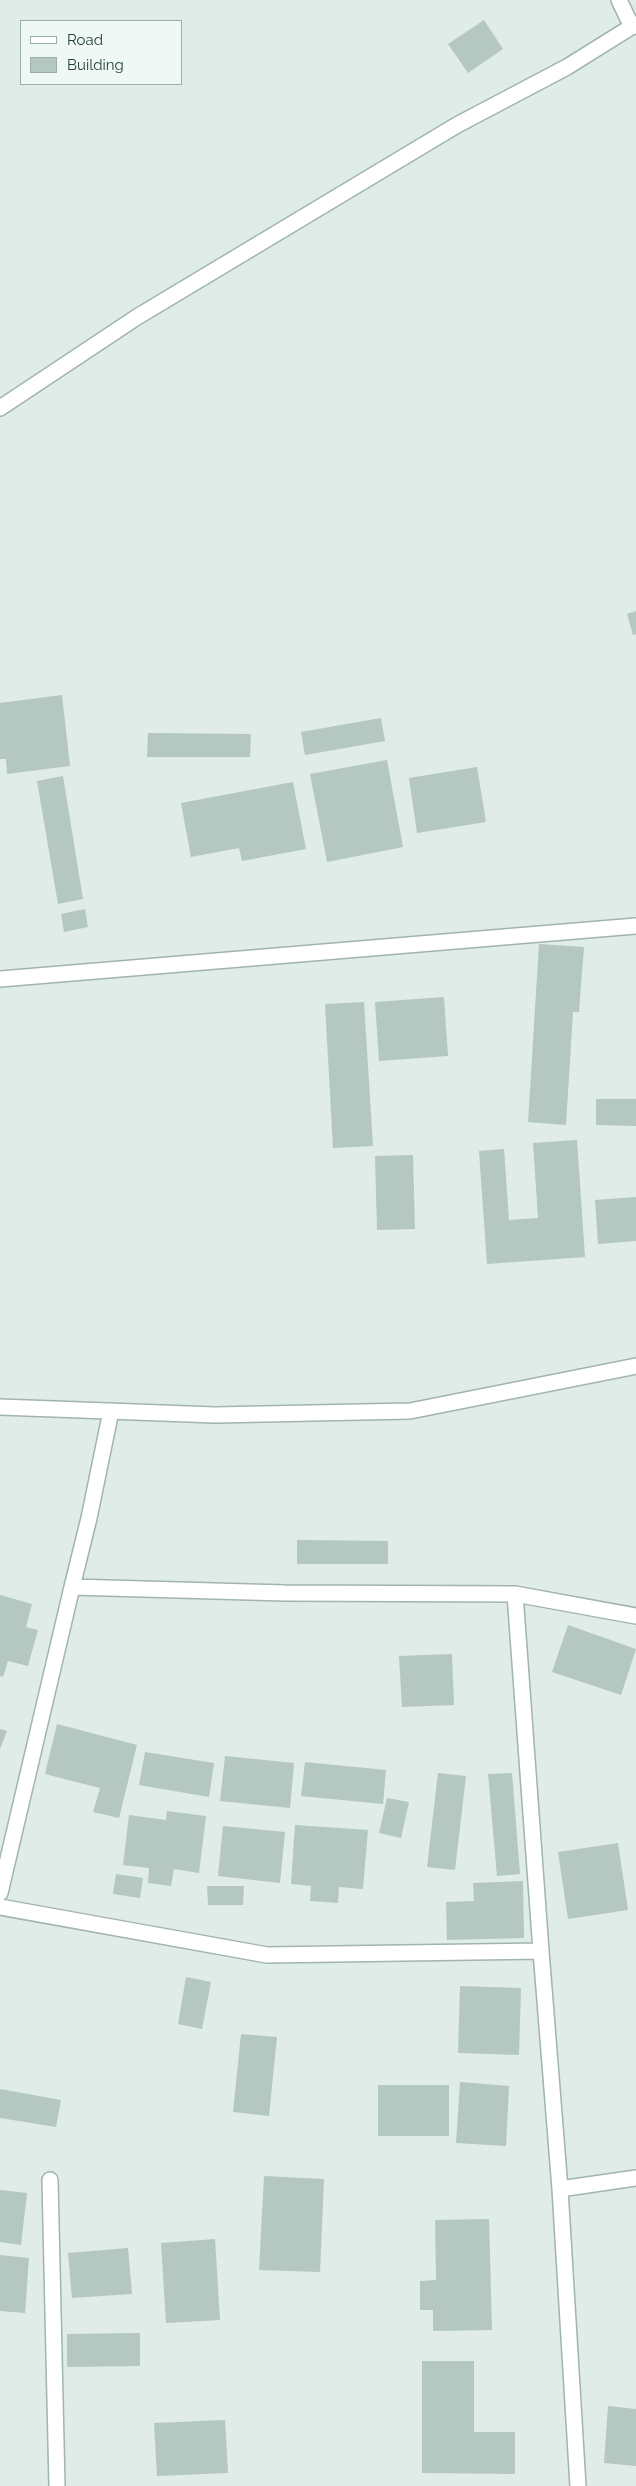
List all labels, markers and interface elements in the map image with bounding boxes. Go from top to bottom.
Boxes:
legend [20,20,182,85]
text: Road [67,31,103,49]
text: Building [67,56,124,74]

